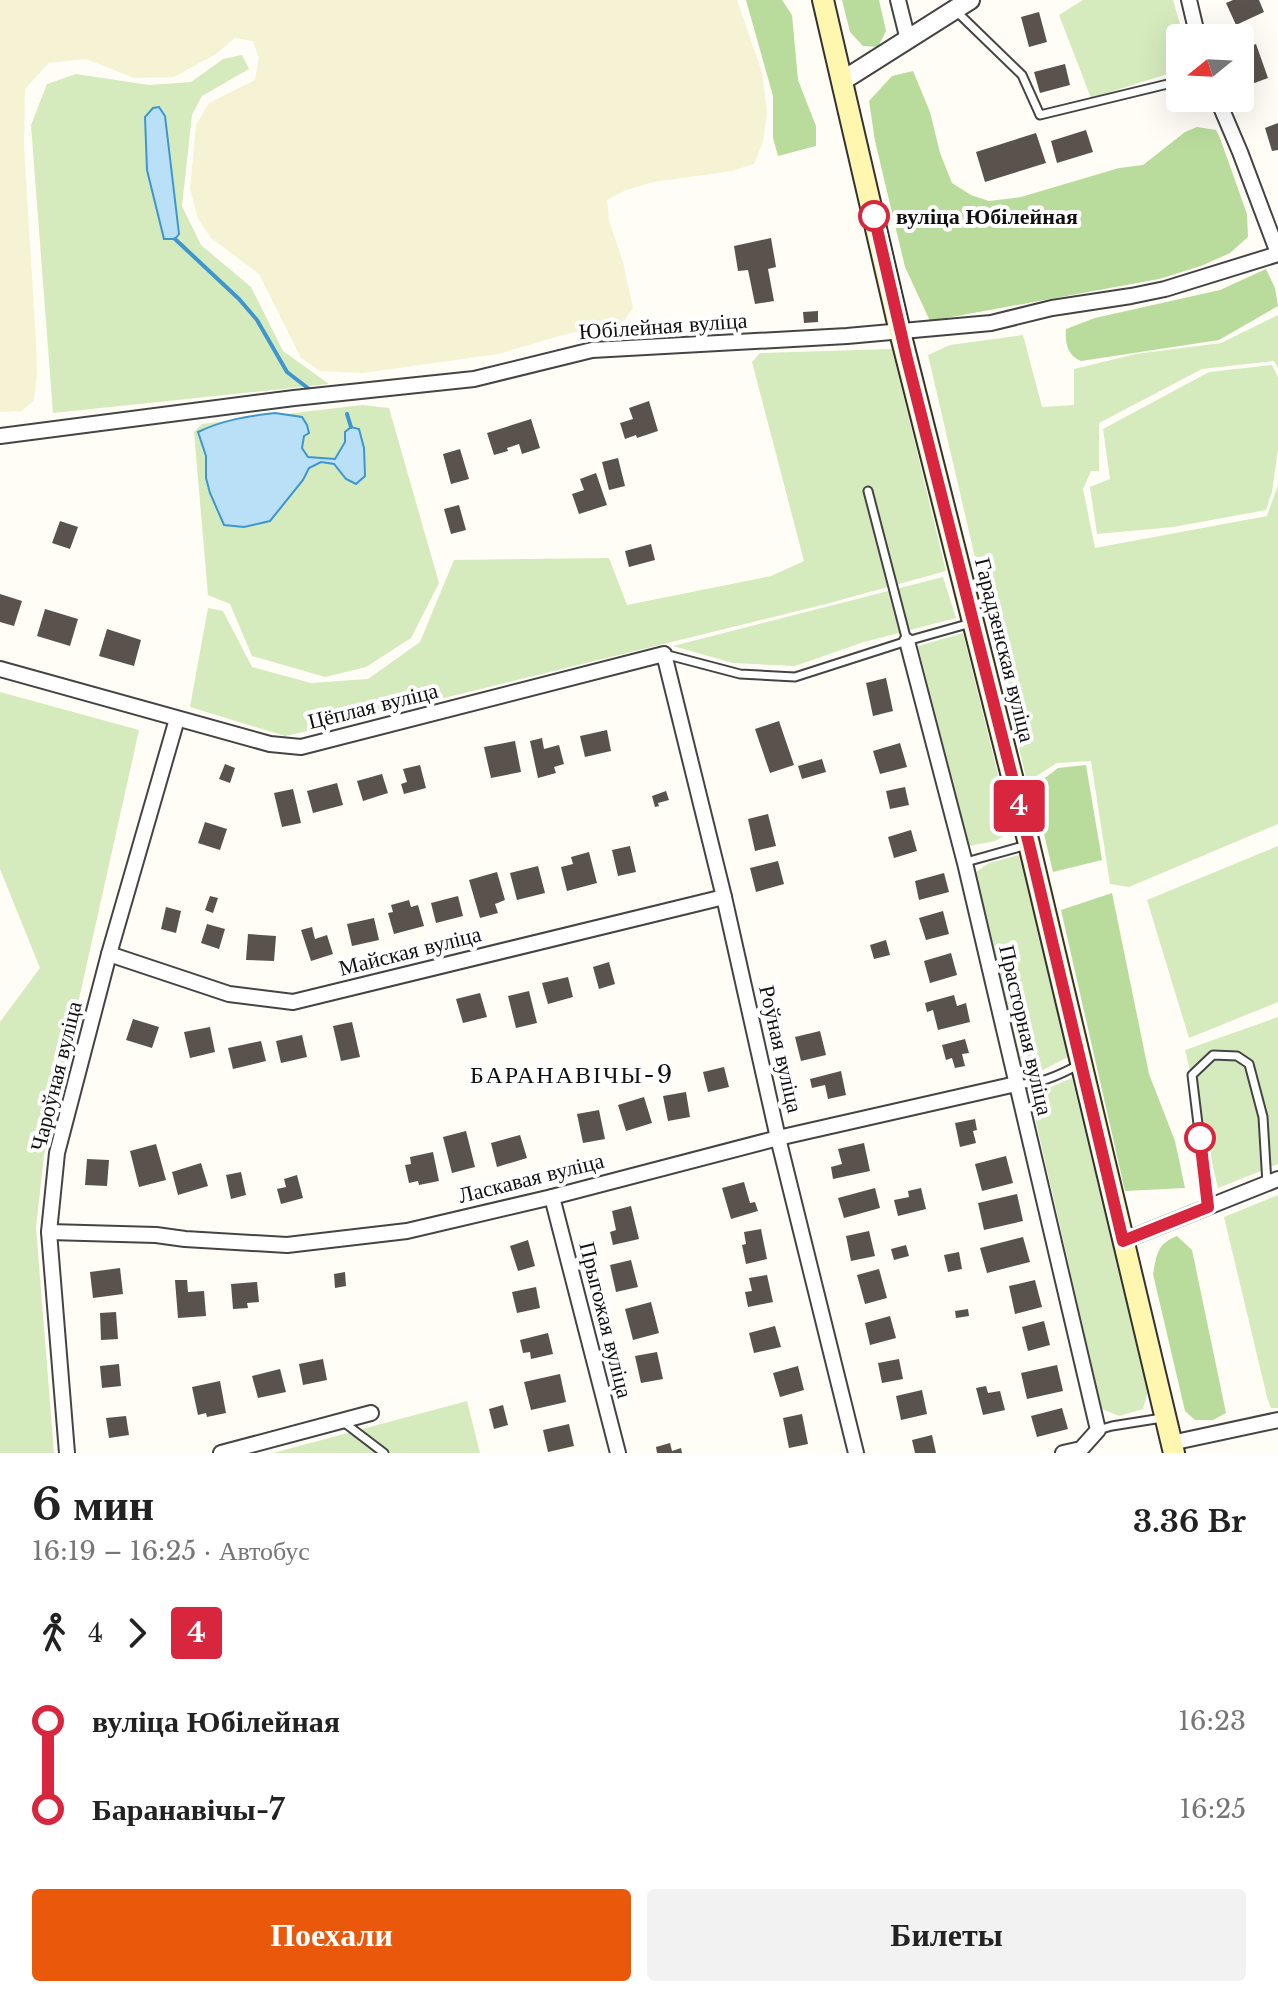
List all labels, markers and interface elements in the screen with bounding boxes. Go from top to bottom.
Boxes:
north arrow [1166,24,1254,112]
map controls [1166,24,1254,112]
marker: вуліца Юбілейная [859,201,889,231]
place label: вуліца Юбілейная [896,203,1078,230]
street label: Юбілейная вуліца [578,307,748,345]
street label: Гарадзенская вуліца [969,555,1041,745]
street label: Цёплая вуліца [305,677,441,735]
line badge: 4 [993,780,1045,832]
text: 4 [1010,788,1028,823]
street label: Майская вуліца [336,920,484,982]
street label: Прасторная вуліца [993,942,1059,1118]
street label: Роўная вуліца [753,983,809,1116]
street label: Чароўная вуліца [24,998,88,1154]
district label: БАРАНАВІЧЫ-9 [470,1060,674,1089]
unlabelled marker [1185,1123,1215,1153]
street label: Ласкавая вуліца [455,1147,607,1209]
street label: Прыгожая вуліца [574,1239,639,1401]
text: 6 мин [32,1477,154,1532]
text: 3.36 Br [1133,1503,1246,1540]
text: 16:19 – 16:25 · Автобус [32,1535,310,1567]
icon: walk [32,1611,76,1655]
icon: forward [115,1611,159,1655]
text: 4 [187,1615,206,1650]
text: 4 [88,1617,103,1649]
text: вуліца Юбілейная [92,1703,340,1740]
text: 16:23 [1178,1705,1246,1737]
text: Баранавічы-7 [92,1791,285,1828]
text: 16:25 [1179,1793,1246,1825]
button: Поехали [32,1889,631,1981]
button: Билеты [647,1889,1246,1981]

